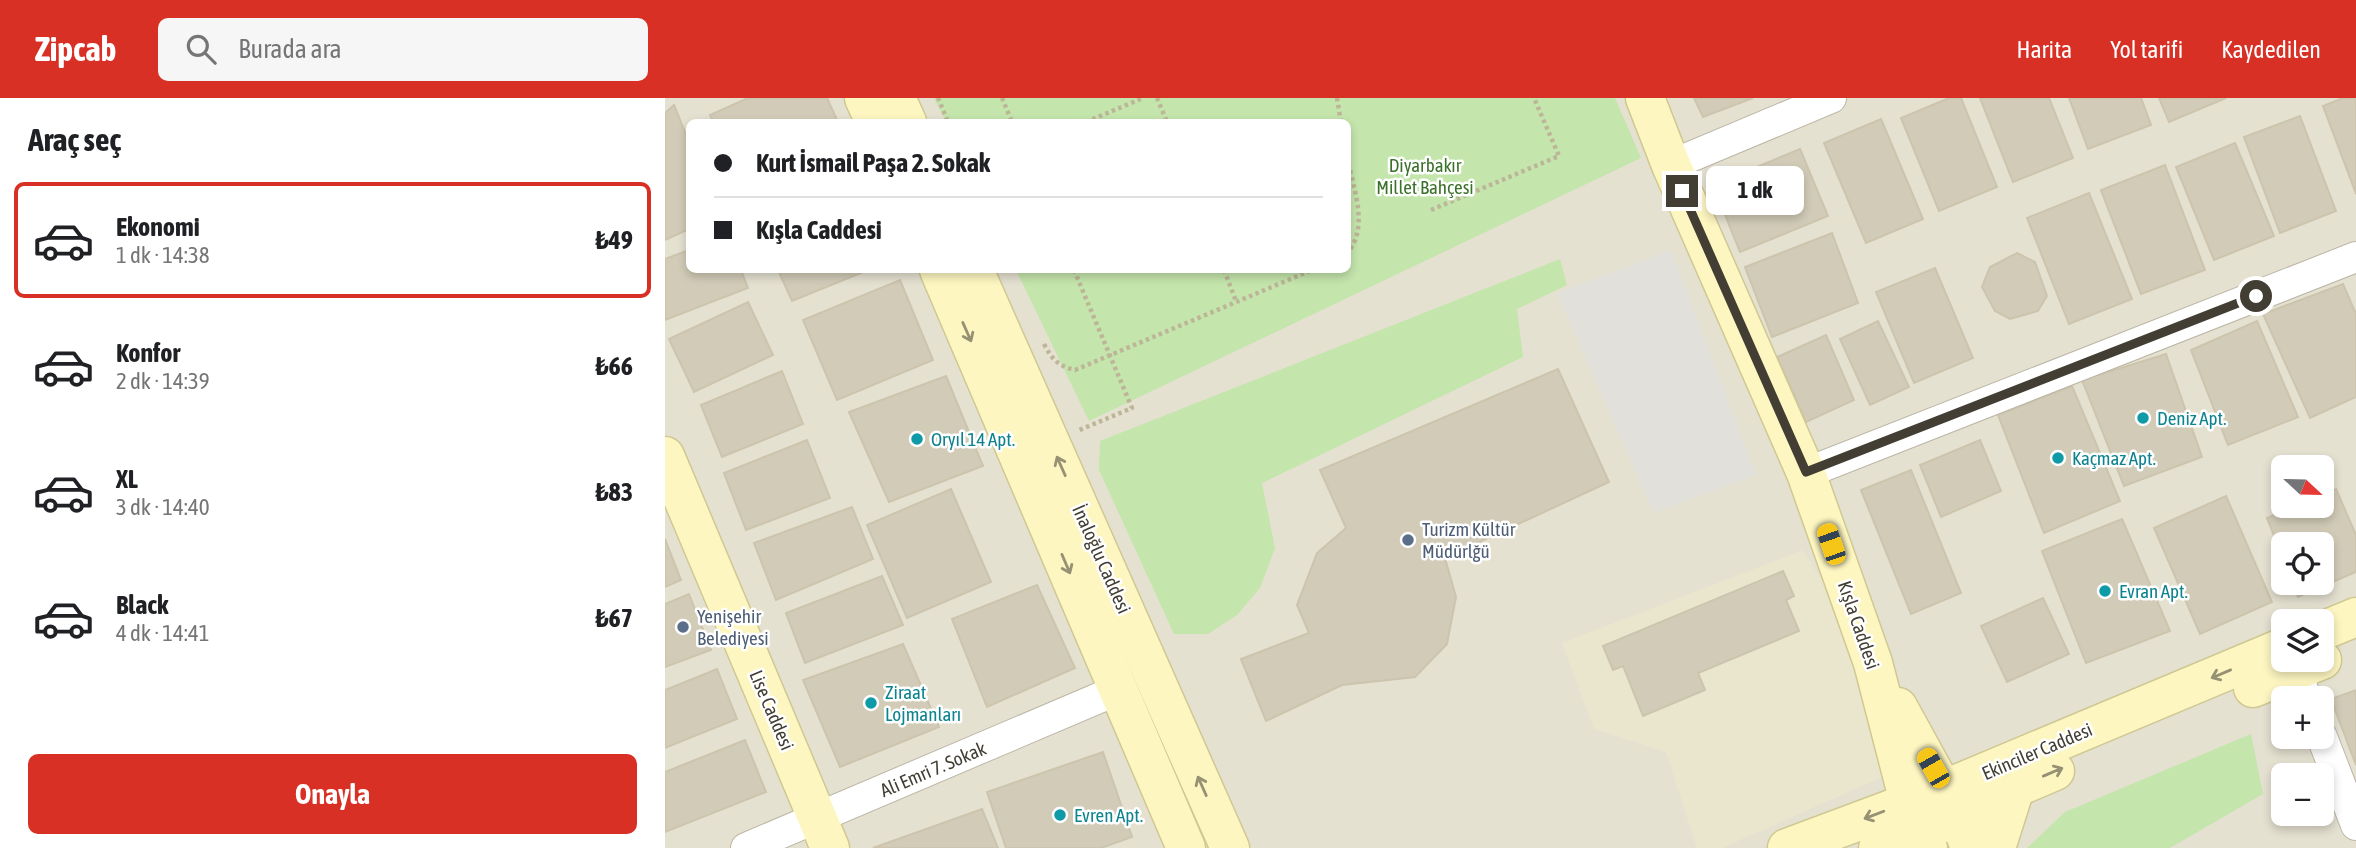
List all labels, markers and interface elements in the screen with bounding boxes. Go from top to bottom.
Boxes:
search box [158,18,648,81]
text: Zipcab [35,30,116,68]
icon: search [182,30,220,68]
text: Burada ara [238,34,342,64]
text: Harita [2016,36,2072,63]
text: Yol tarifi [2110,36,2183,63]
text: Kaydedilen [2221,36,2321,63]
text: Araç seç [28,121,121,158]
text: Kurt İsmail Paşa 2. Sokak [756,148,990,178]
park label: Diyarbakır Millet Bahçesi [1376,154,1474,198]
callout: 1 dk [1707,166,1805,216]
route end [1666,175,1698,207]
text: 1 dk [1738,177,1772,203]
icon: car [32,209,95,272]
text: Ekonomi [116,212,200,242]
text: Kışla Caddesi [756,215,882,245]
text: ₺49 [596,225,633,255]
text: 1 dk · 14:38 [116,242,210,268]
route start [2240,280,2272,312]
one-way arrow [961,321,974,342]
icon: car [32,335,95,398]
text: Konfor [116,338,180,368]
text: ₺66 [596,351,633,381]
text: 2 dk · 14:39 [116,368,210,394]
place label: Deniz Apt. [2157,407,2226,429]
marker: Deniz Apt. [2135,410,2151,426]
place label: Oryıl 14 Apt. [931,428,1015,450]
marker: Oryıl 14 Apt. [909,431,925,447]
place label: Kaçmaz Apt. [2072,447,2156,469]
marker: Kaçmaz Apt. [2050,450,2066,466]
one-way arrow [1054,455,1067,477]
north arrow [2271,455,2335,518]
map controls [2271,455,2334,826]
icon: car [32,461,95,524]
text: XL [116,464,138,494]
text: ₺83 [596,477,633,507]
text: 3 dk · 14:40 [116,494,210,520]
street label: İnaloğlu Caddesi [1068,501,1136,617]
place label: Turizm Kültür Müdürlğü [1422,518,1516,562]
car [1815,521,1848,567]
marker: Turizm Kültür Müdürlğü [1400,532,1416,548]
button: locate [2271,532,2334,595]
one-way arrow [1060,552,1073,574]
street label: Kışla Caddesi [1834,578,1884,672]
place label: Evran Apt. [2119,580,2188,602]
marker: Evran Apt. [2097,583,2113,599]
icon: car [32,587,95,650]
text: Black [116,590,168,620]
text: ₺67 [596,603,633,633]
place label: Yenişehir Belediyesi [697,605,769,649]
button: layers [2271,609,2334,672]
marker: Yenişehir Belediyesi [675,619,691,635]
text: 4 dk · 14:41 [116,620,210,646]
street label: Lise Caddesi [745,667,799,753]
one-way arrow [2211,668,2232,681]
place label: Ziraat Lojmanları [885,681,961,725]
button: + [2271,686,2334,749]
marker: Ziraat Lojmanları [863,695,879,711]
street label: Ekinciler Caddesi [1979,718,2095,784]
street label: Ali Emri 7. Sokak [877,737,990,801]
car [1914,745,1953,791]
button: Onayla [28,754,637,834]
button: − [2271,763,2334,826]
one-way arrow [2041,765,2063,778]
one-way arrow [1195,775,1208,797]
place label: Evren Apt. [1074,804,1143,826]
marker: Evren Apt. [1052,807,1068,823]
one-way arrow [1864,809,1886,822]

